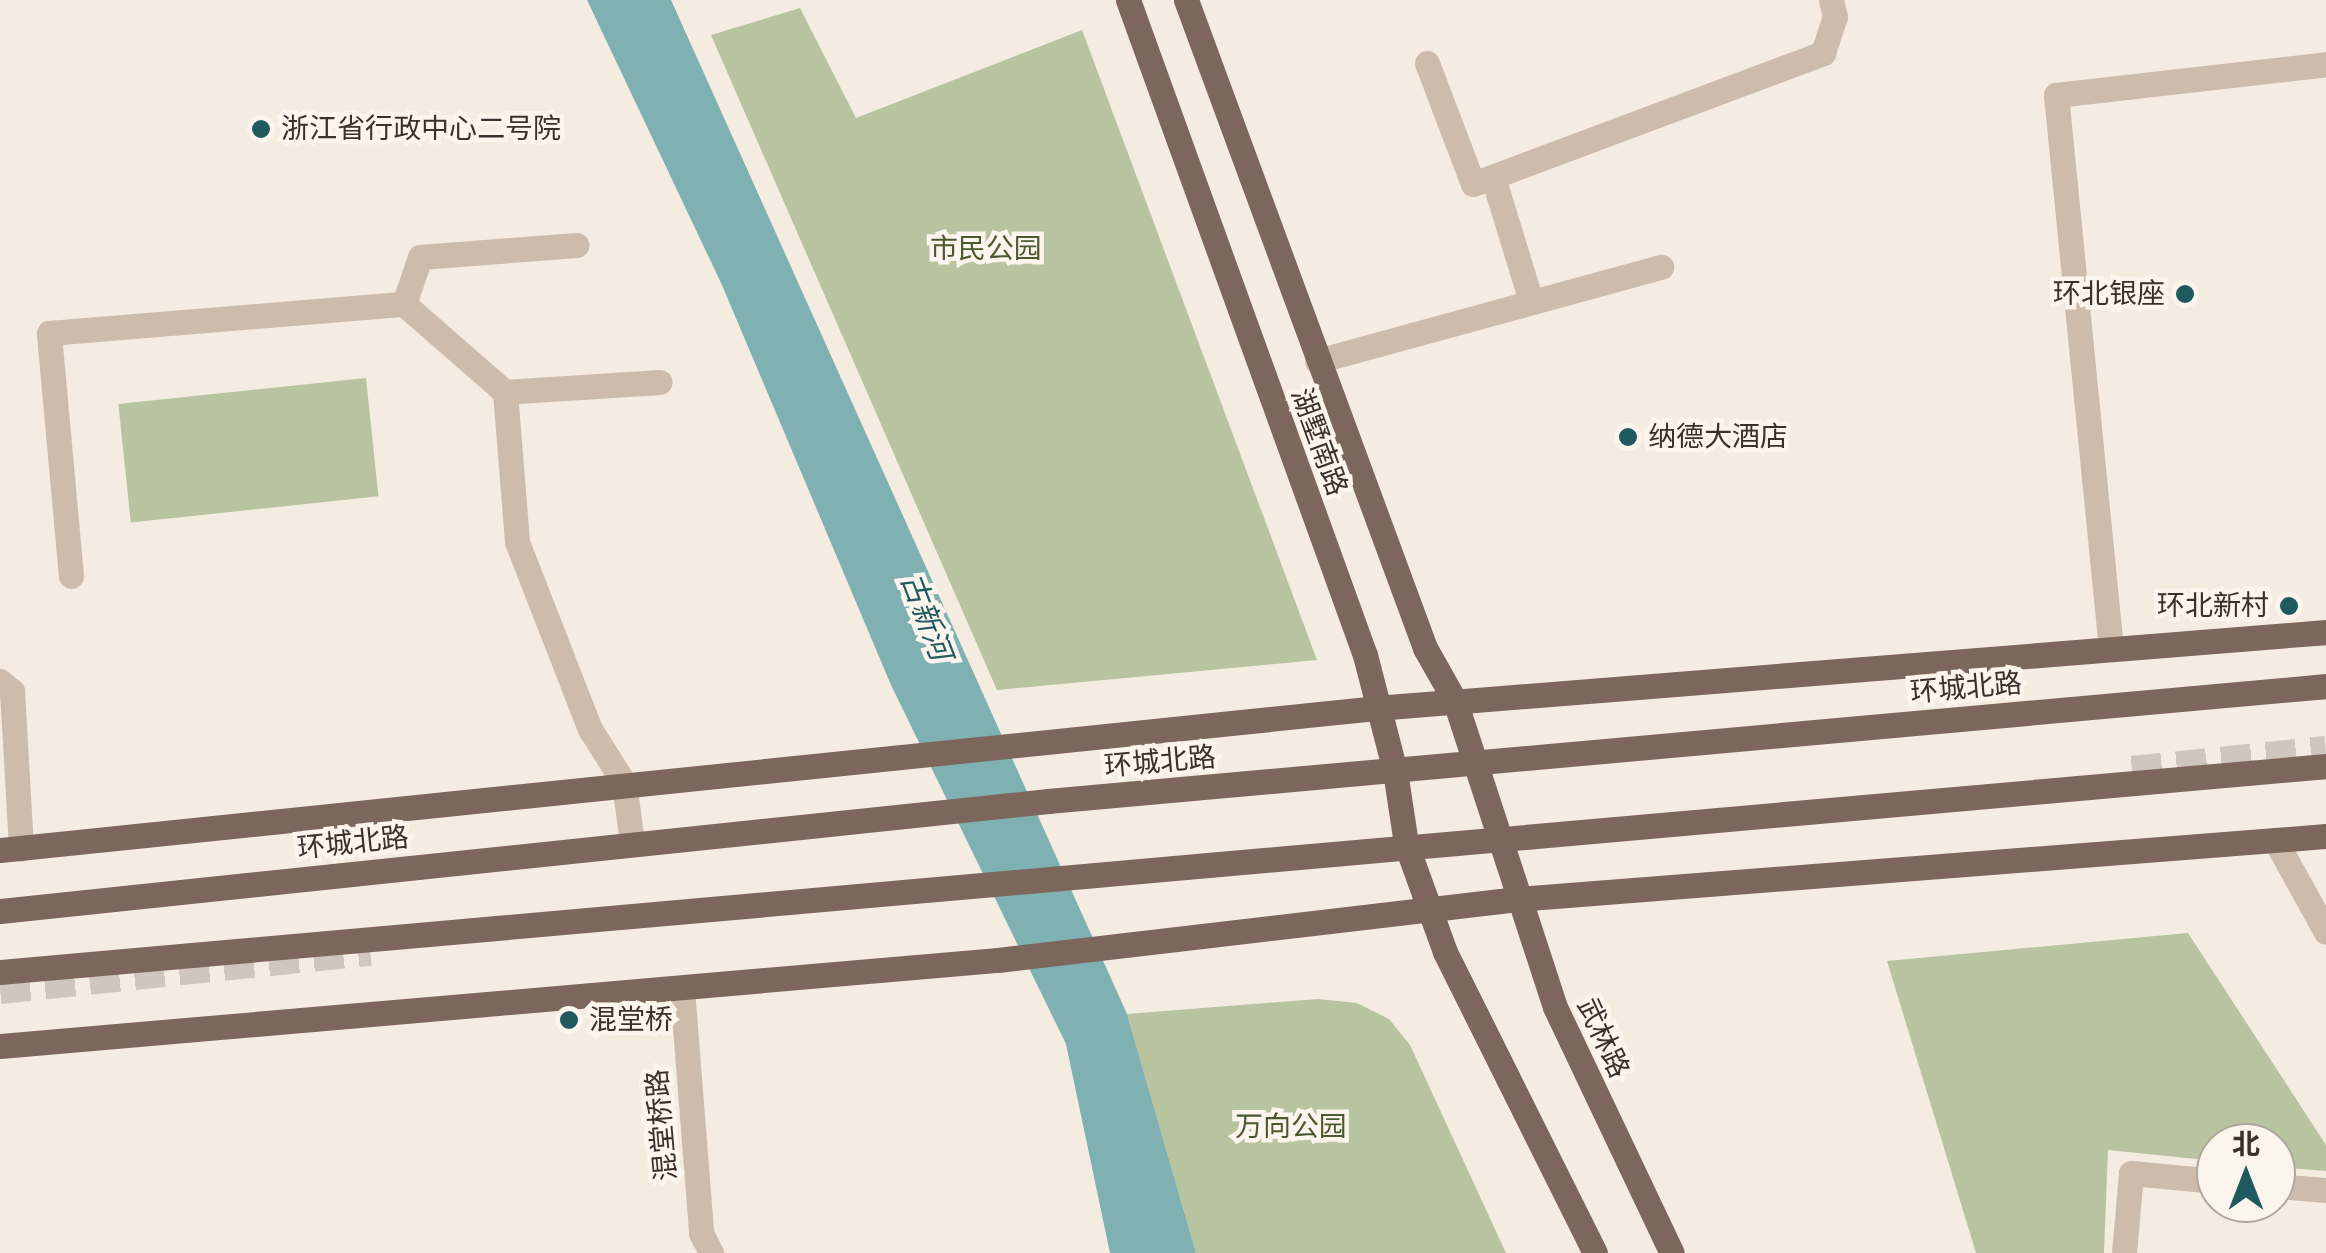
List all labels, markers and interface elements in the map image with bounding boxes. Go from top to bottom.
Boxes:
place label: 浙江省行政中心二号院 [281,112,561,146]
marker: 浙江省行政中心二号院 [250,118,272,140]
park label: 市民公园 [930,232,1042,266]
place label: 环北银座 [2053,277,2165,311]
marker: 环北银座 [2174,283,2196,305]
street label: 湖墅南路 [1284,384,1354,500]
place label: 纳德大酒店 [1648,420,1788,454]
marker: 纳德大酒店 [1617,426,1639,448]
water label: 古新河 [892,569,958,665]
place label: 环北新村 [2157,589,2269,623]
marker: 环北新村 [2278,595,2300,617]
street label: 环城北路 [1909,666,2023,710]
street label: 环城北路 [1103,740,1217,784]
street label: 环城北路 [296,820,410,866]
street label: 武林路 [1570,993,1636,1083]
place label: 混堂桥 [589,1003,673,1037]
marker: 混堂桥 [558,1009,580,1031]
street label: 混堂桥路 [640,1068,684,1182]
park label: 万向公园 [1235,1110,1347,1144]
north arrow [2196,1123,2296,1223]
text: 北 [2232,1126,2260,1164]

